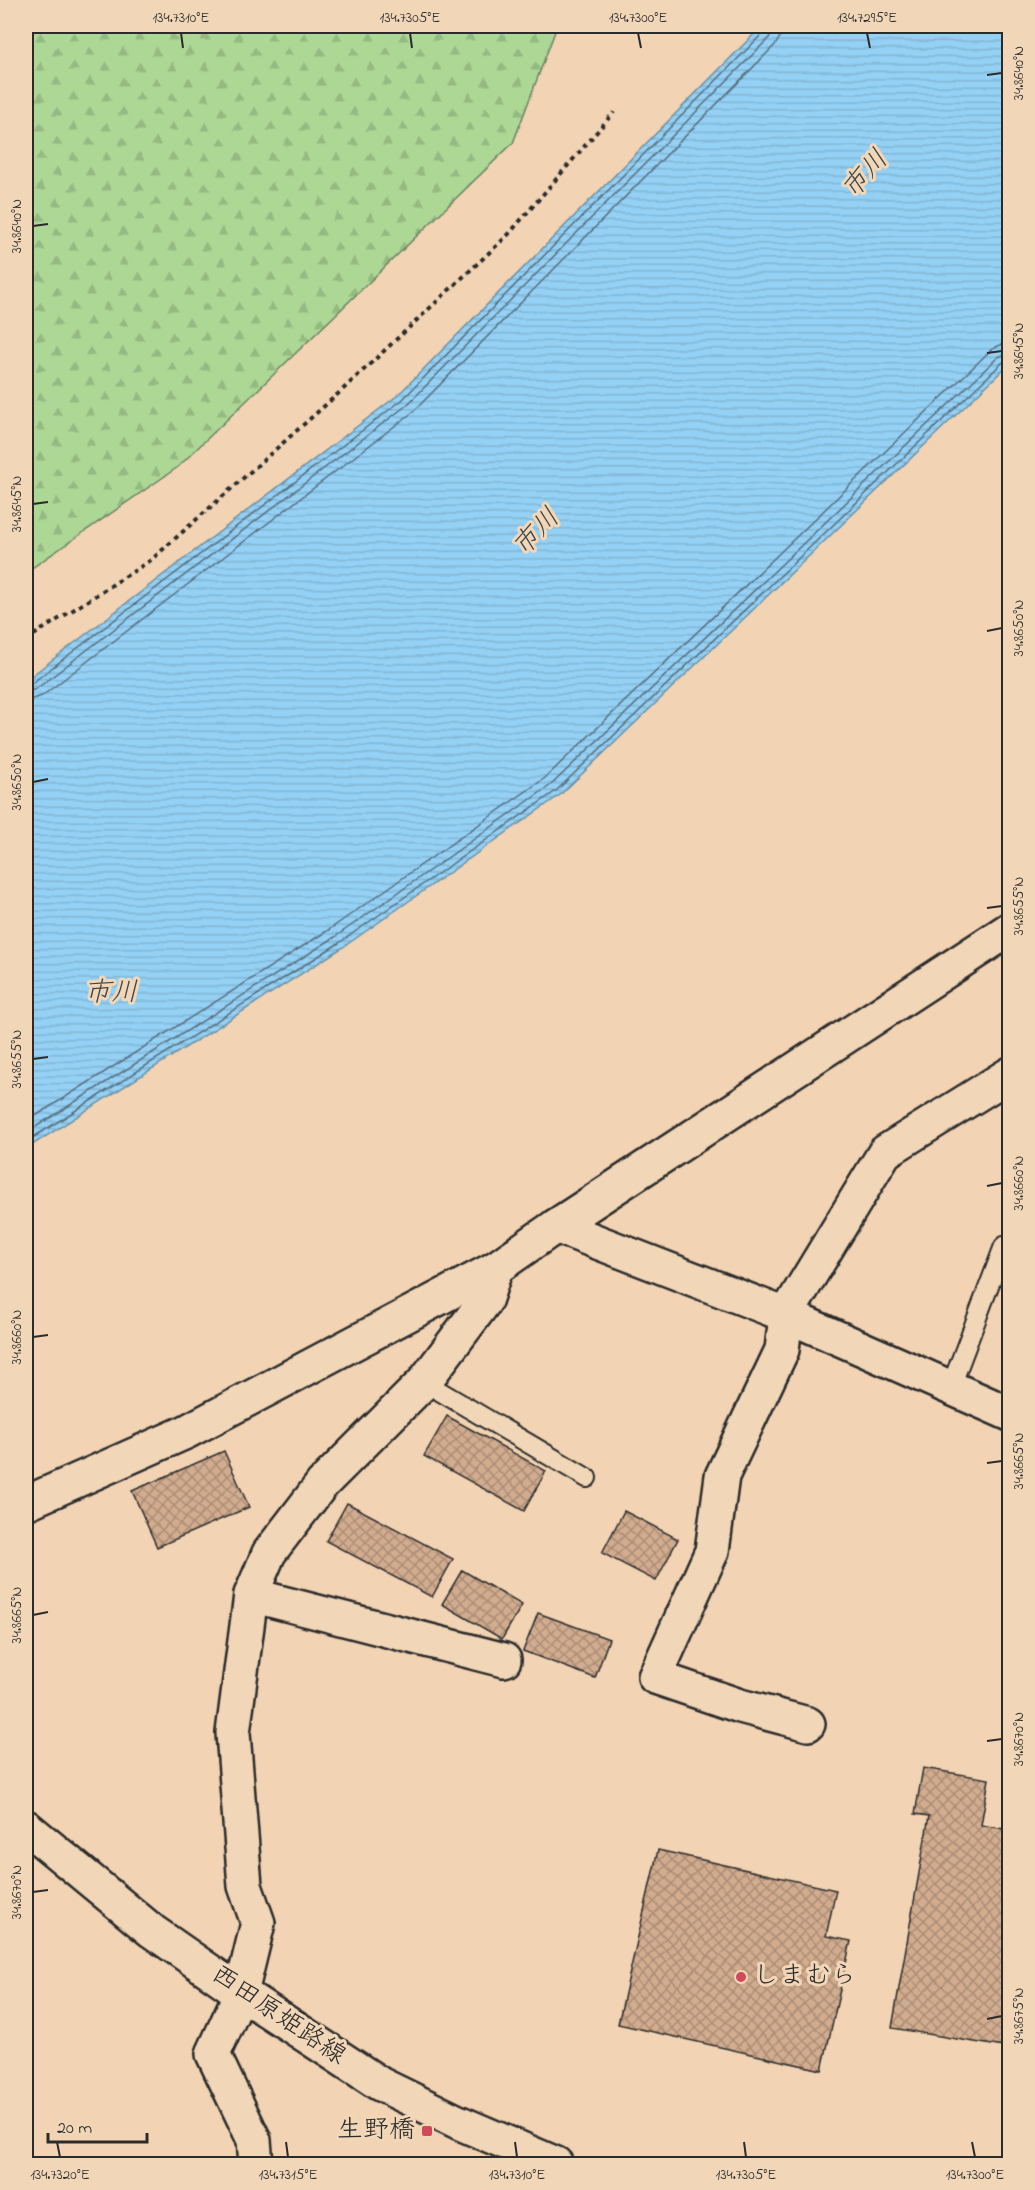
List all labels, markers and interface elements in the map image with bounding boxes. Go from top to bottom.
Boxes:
text: 134.7310°E [153,7,209,29]
text: 134.7305°E [380,7,440,29]
text: 134.7300°E [609,7,667,29]
text: 134.7295°E [837,7,897,29]
text: 34.8640°N [1008,46,1030,100]
water label: 市川 [833,142,899,208]
text: 34.8640°N [6,199,28,253]
text: 34.8645°N [1008,323,1030,379]
text: 34.8645°N [6,476,28,532]
water label: 市川 [504,500,570,566]
text: 34.8650°N [1008,600,1030,656]
text: 34.8650°N [6,754,28,810]
text: 34.8655°N [1008,877,1030,935]
water label: 市川 [84,974,138,1013]
text: 34.8655°N [6,1030,28,1088]
text: 34.8660°N [1008,1156,1030,1210]
text: 34.8660°N [6,1310,28,1364]
text: 34.8665°N [1008,1433,1030,1490]
text: 34.8665°N [6,1587,28,1644]
text: 34.8670°N [1008,1712,1030,1766]
text: 34.8670°N [6,1865,28,1919]
street label: 西田原姫路線 [203,1957,353,2075]
place label: しまむら [753,1958,857,1996]
marker: しまむら [734,1970,748,1984]
text: 34.8675°N [1008,1988,1030,2044]
scale bar [48,2106,147,2144]
place label: 生野橋 [337,2112,415,2150]
text: 20 m [57,2116,92,2142]
marker: 生野橋 [420,2124,434,2138]
text: 134.7320°E [30,2164,90,2186]
text: 134.7315°E [258,2164,318,2186]
text: 134.7310°E [489,2164,545,2186]
text: 134.7305°E [716,2164,776,2186]
text: 134.7300°E [946,2164,1004,2186]

